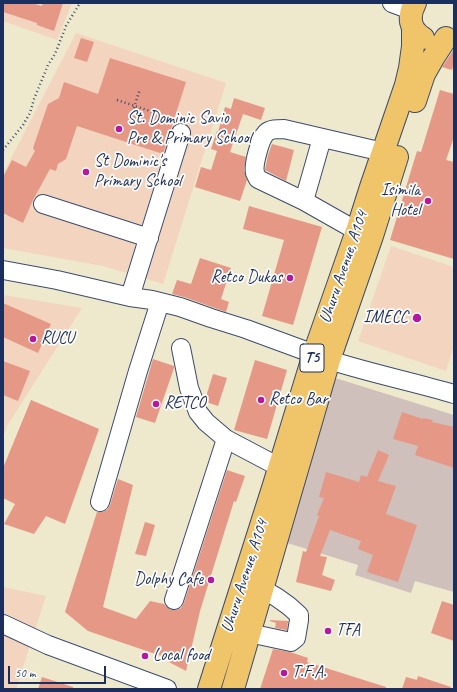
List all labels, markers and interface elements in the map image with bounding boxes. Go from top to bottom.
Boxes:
place label: St. Dominic Savio Pre & Primary School [127,109,251,149]
marker: St. Dominic Savio Pre & Primary School [114,124,124,134]
place label: St Dominic's Primary School [94,152,181,192]
marker: St Dominic's Primary School [81,167,91,177]
place label: Isimila Hotel [381,181,420,221]
marker: Isimila Hotel [423,196,433,206]
street label: Uhuru Avenue, A104 [315,208,373,326]
place label: Retco Dukas [211,268,282,288]
marker: Retco Dukas [285,273,295,283]
place label: IMECC [363,308,408,328]
marker: IMECC [411,312,423,324]
place label: RUCU [41,329,74,349]
marker: RUCU [28,334,38,344]
road number: T5 [300,344,324,372]
place label: Retco Bar [269,390,328,410]
place label: RETCO [164,394,206,414]
marker: Retco Bar [256,395,266,405]
marker: RETCO [151,399,161,409]
street label: Uhuru Avenue, A104 [217,517,273,635]
place label: Dolphy Cafe [134,570,203,590]
marker: Dolphy Cafe [206,575,216,585]
place label: TFA [336,621,360,641]
marker: TFA [323,626,333,636]
place label: Local food [153,646,210,666]
marker: Local food [140,651,150,661]
scale bar [10,658,108,684]
place label: T.F.A. [292,663,326,683]
text: 50 m [15,665,35,681]
marker: T.F.A. [279,668,289,678]

